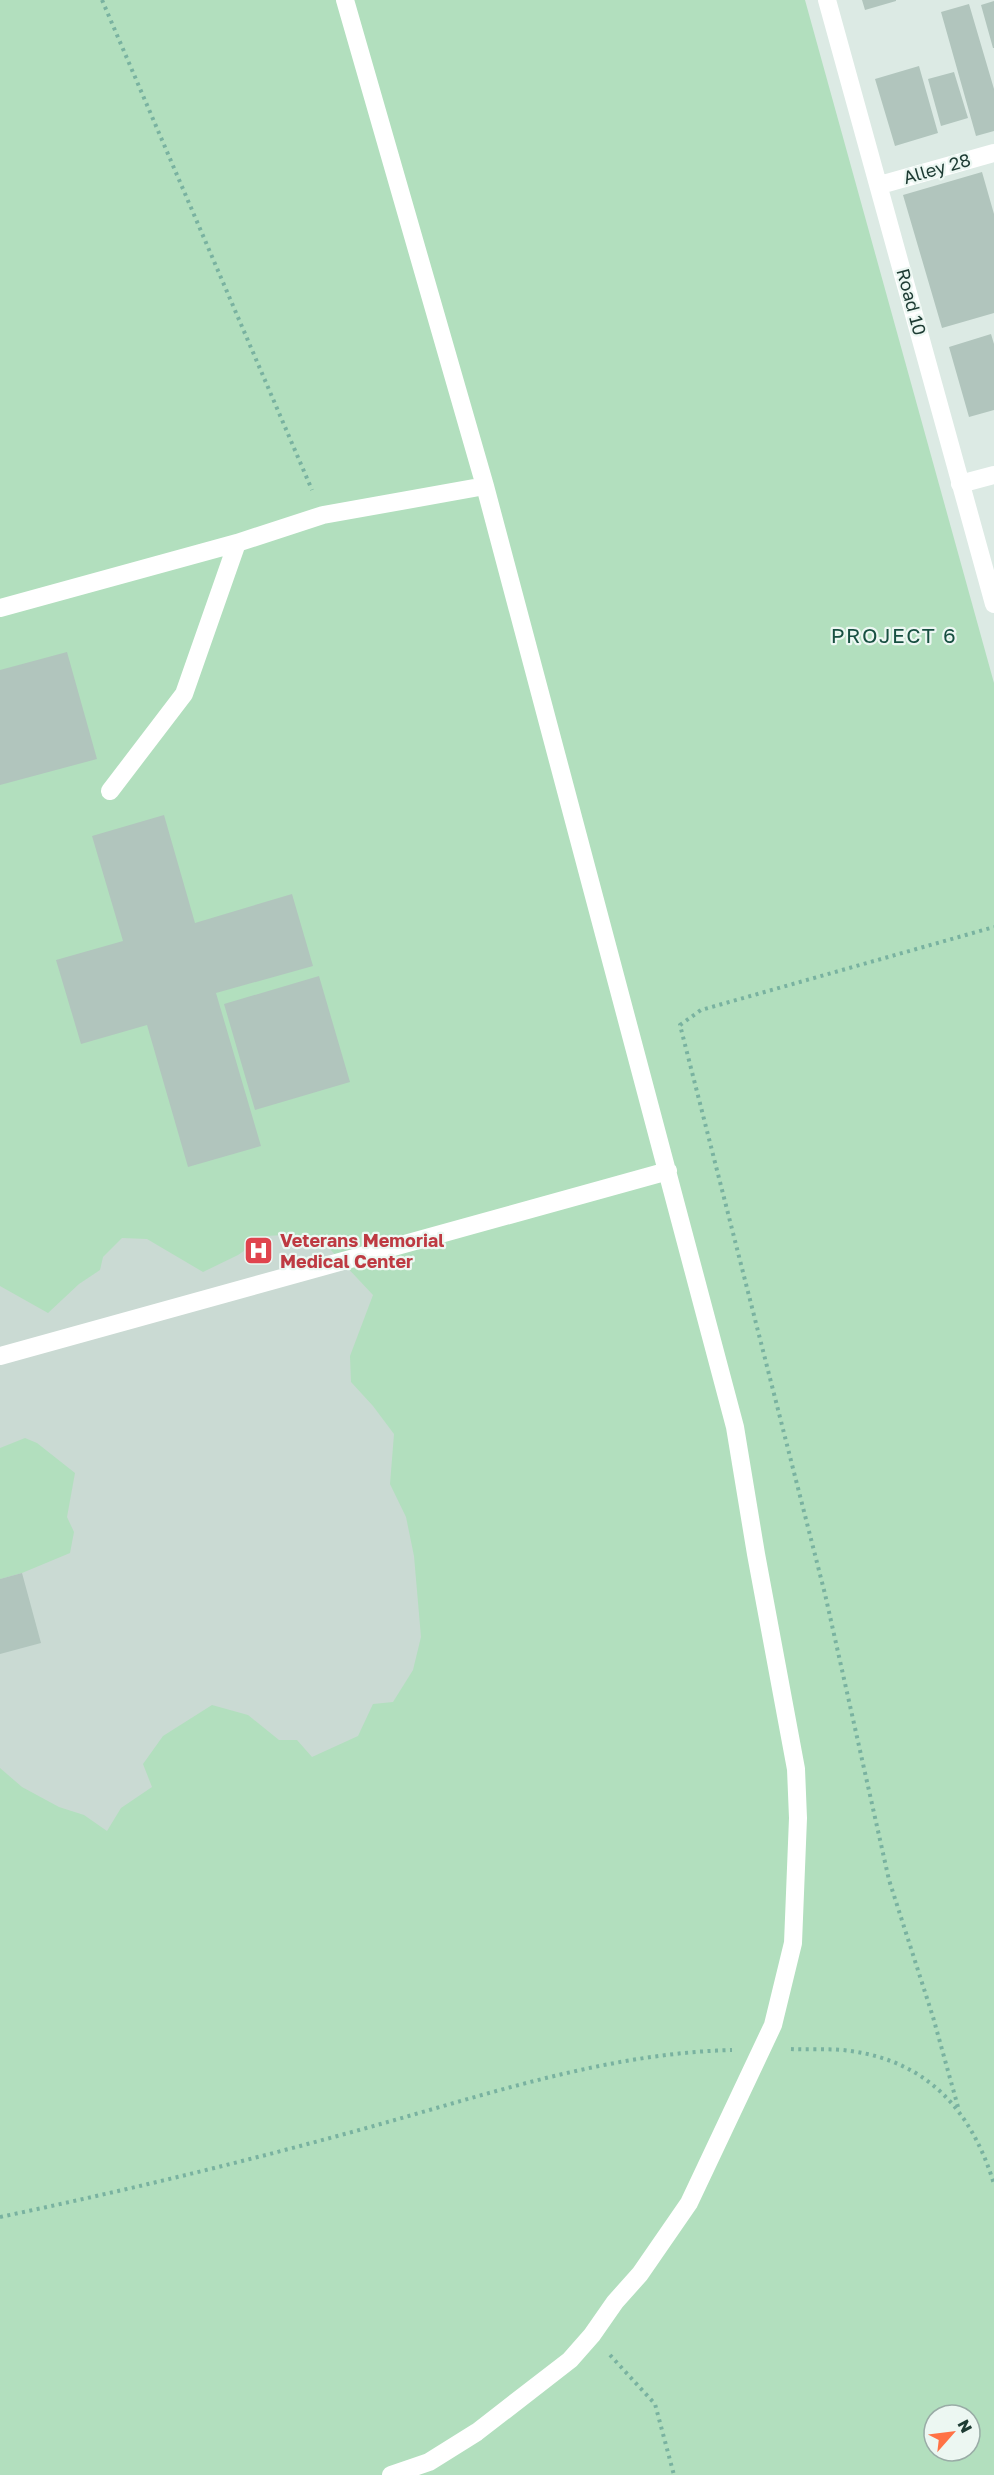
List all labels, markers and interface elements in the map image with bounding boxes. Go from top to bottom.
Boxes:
street label: Alley 28 [900,148,973,188]
street label: Road 10 [892,266,931,338]
district label: PROJECT 6 [831,622,957,648]
place label: Veterans Memorial Medical Center [280,1229,444,1272]
hospital icon: Veterans Memorial Medical Center [243,1235,275,1267]
north arrow [922,2403,982,2463]
text: N [954,2416,977,2436]

